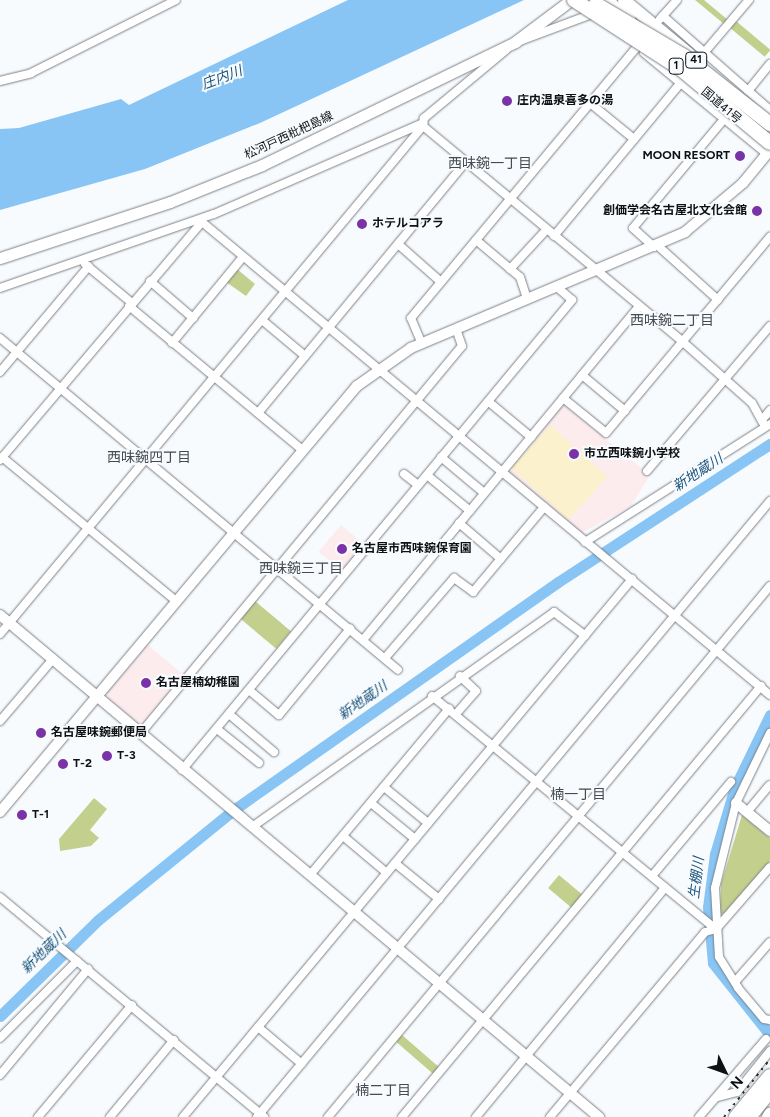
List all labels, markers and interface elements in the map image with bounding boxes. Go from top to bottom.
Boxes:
road number: 41 [685,52,707,68]
road number: 1 [668,58,684,74]
water label: 庄内川 [199,63,245,93]
street label: 国道41号 [698,85,744,127]
place label: 庄内温泉喜多の湯 [517,94,613,108]
marker: 庄内温泉喜多の湯 [501,95,513,107]
street label: 松河戸西枇杷島線 [242,109,336,163]
place label: MOON RESORT [643,149,730,163]
marker: MOON RESORT [734,150,746,162]
district label: 西味鋺一丁目 [448,156,532,172]
place label: 創価学会名古屋北文化会館 [603,204,747,218]
marker: 創価学会名古屋北文化会館 [751,205,763,217]
place label: ホテルコアラ [372,217,444,231]
marker: ホテルコアラ [356,218,368,230]
district label: 西味鋺二丁目 [630,313,714,329]
place label: 市立西味鋺小学校 [584,447,680,461]
marker: 市立西味鋺小学校 [568,448,580,460]
district label: 西味鋺四丁目 [107,450,191,466]
water label: 新地蔵川 [670,451,726,495]
place label: 名古屋市西味鋺保育園 [352,542,472,556]
marker: 名古屋市西味鋺保育園 [336,543,348,555]
district label: 西味鋺三丁目 [259,561,343,577]
place label: 名古屋楠幼稚園 [156,676,240,690]
marker: 名古屋楠幼稚園 [140,677,152,689]
water label: 新地蔵川 [335,678,391,724]
place label: 名古屋味鋺郵便局 [51,726,147,740]
marker: 名古屋味鋺郵便局 [35,727,47,739]
place label: T-3 [117,749,136,763]
marker: T-3 [101,750,113,762]
place label: T-2 [73,757,92,771]
marker: T-2 [57,758,69,770]
district label: 楠一丁目 [550,787,606,803]
place label: T-1 [32,808,49,822]
marker: T-1 [16,809,28,821]
water label: 生棚川 [686,856,708,900]
water label: 新地蔵川 [18,927,70,977]
north arrow [700,1047,750,1097]
text: N [727,1073,746,1092]
district label: 楠二丁目 [355,1083,411,1099]

